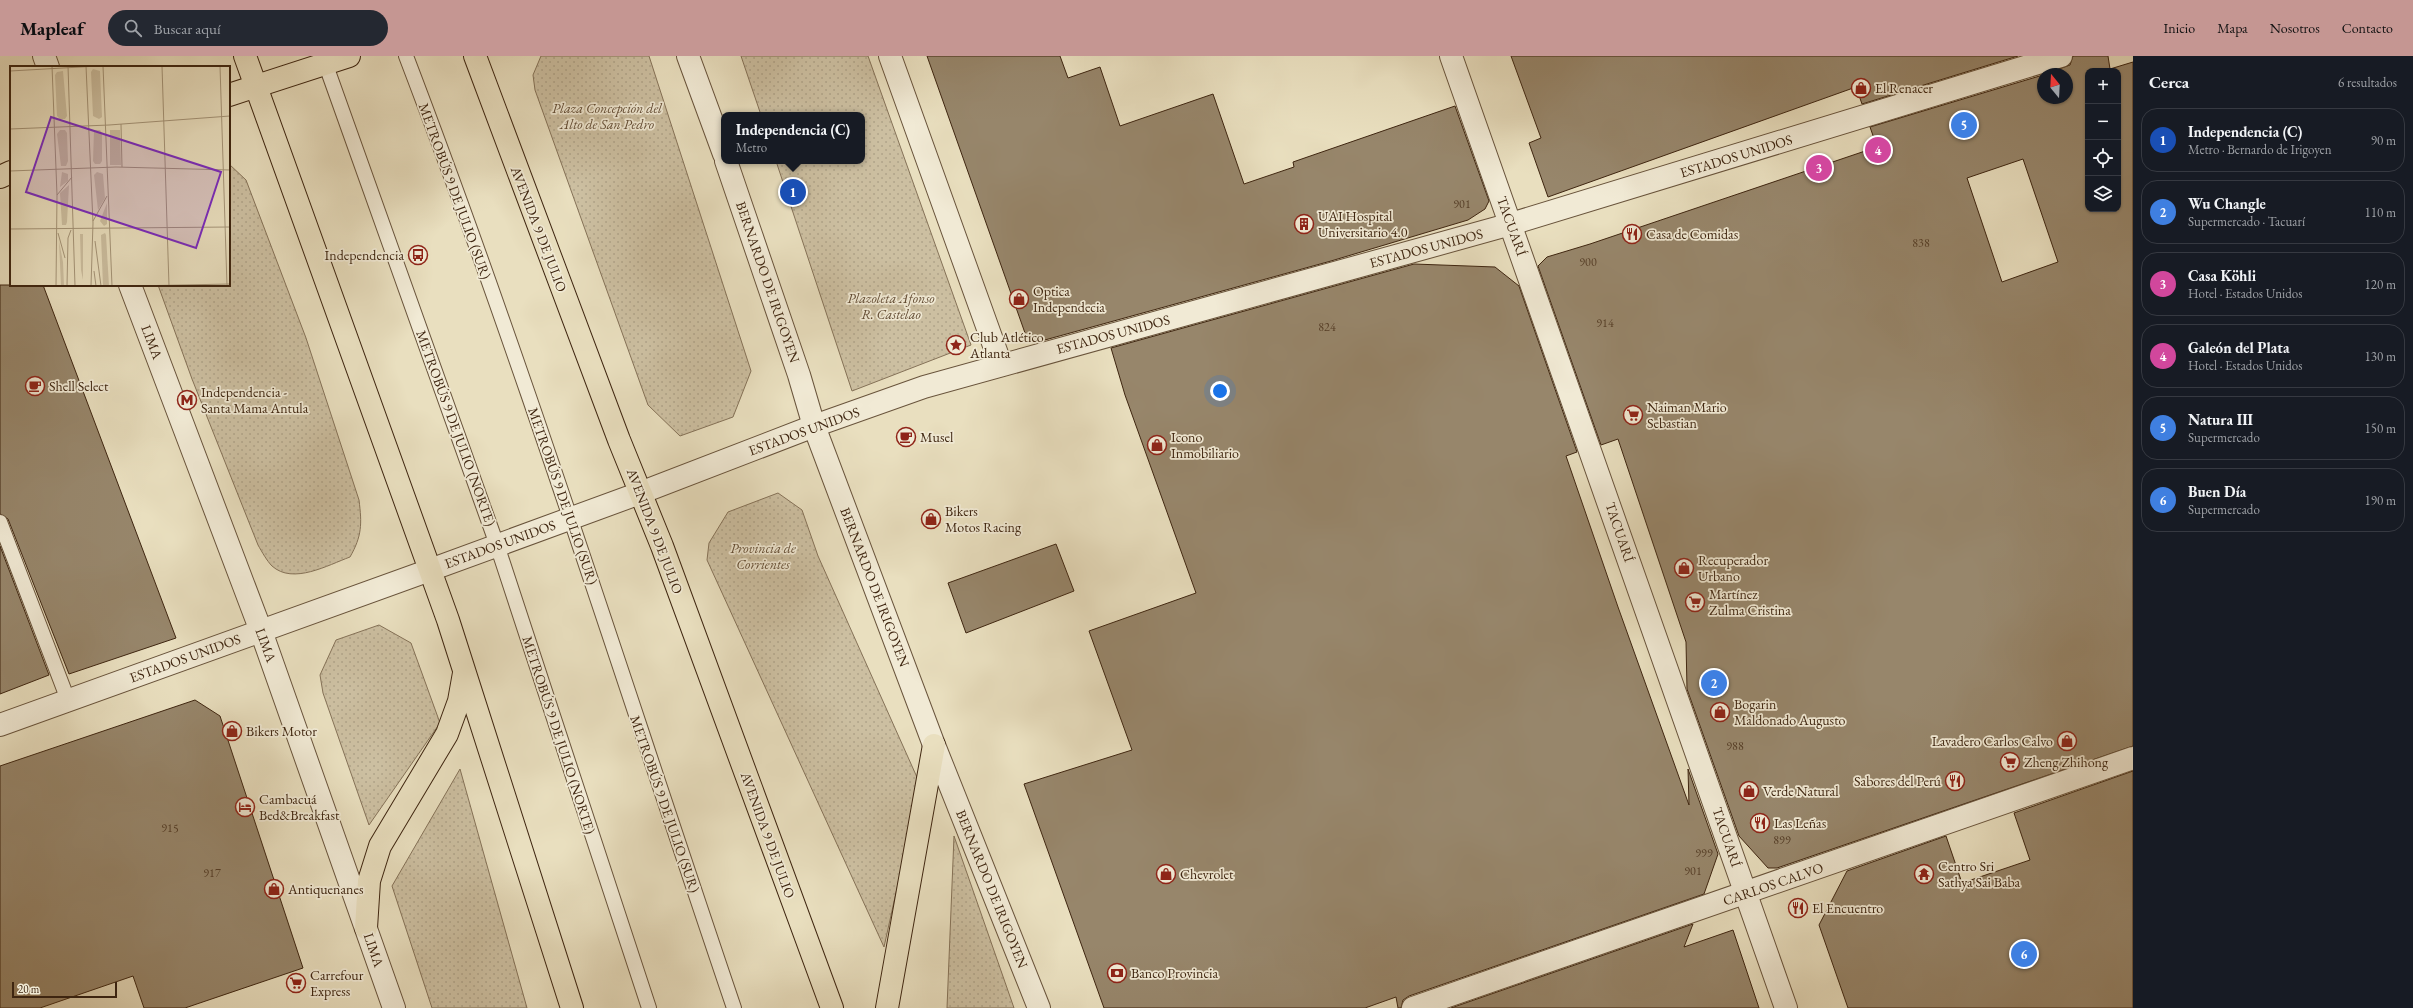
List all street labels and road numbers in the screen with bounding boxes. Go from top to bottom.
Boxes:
street label: METROBÚS 9 DE JULIO (SUR) [415,100,495,282]
street label: ESTADOS UNIDOS [1678,130,1794,182]
street label: AVENIDA 9 DE JULIO [506,163,571,295]
street label: TACUARÍ [1493,194,1531,259]
street label: BERNARDO DE IRIGOYEN [732,199,804,365]
street label: ESTADOS UNIDOS [1367,224,1485,272]
street label: ESTADOS UNIDOS [1054,310,1172,358]
street label: LIMA [137,322,167,362]
street label: METROBÚS 9 DE JULIO (NORTE) [412,328,500,528]
street label: ESTADOS UNIDOS [746,403,862,459]
street label: METROBÚS 9 DE JULIO (SUR) [524,405,602,587]
street label: AVENIDA 9 DE JULIO [622,465,687,597]
street label: TACUARÍ [1601,500,1639,565]
street label: BERNARDO DE IRIGOYEN [836,505,914,669]
street label: ESTADOS UNIDOS [442,516,558,572]
street label: LIMA [252,625,281,665]
street label: ESTADOS UNIDOS [127,630,243,686]
street label: METROBÚS 9 DE JULIO (NORTE) [518,634,600,836]
street label: METROBÚS 9 DE JULIO (SUR) [626,713,704,895]
street label: AVENIDA 9 DE JULIO [736,768,799,901]
street label: TACUARÍ [1708,805,1746,870]
street label: BERNARDO DE IRIGOYEN [952,807,1032,971]
street label: CARLOS CALVO [1720,858,1826,910]
street label: LIMA [360,930,388,970]

